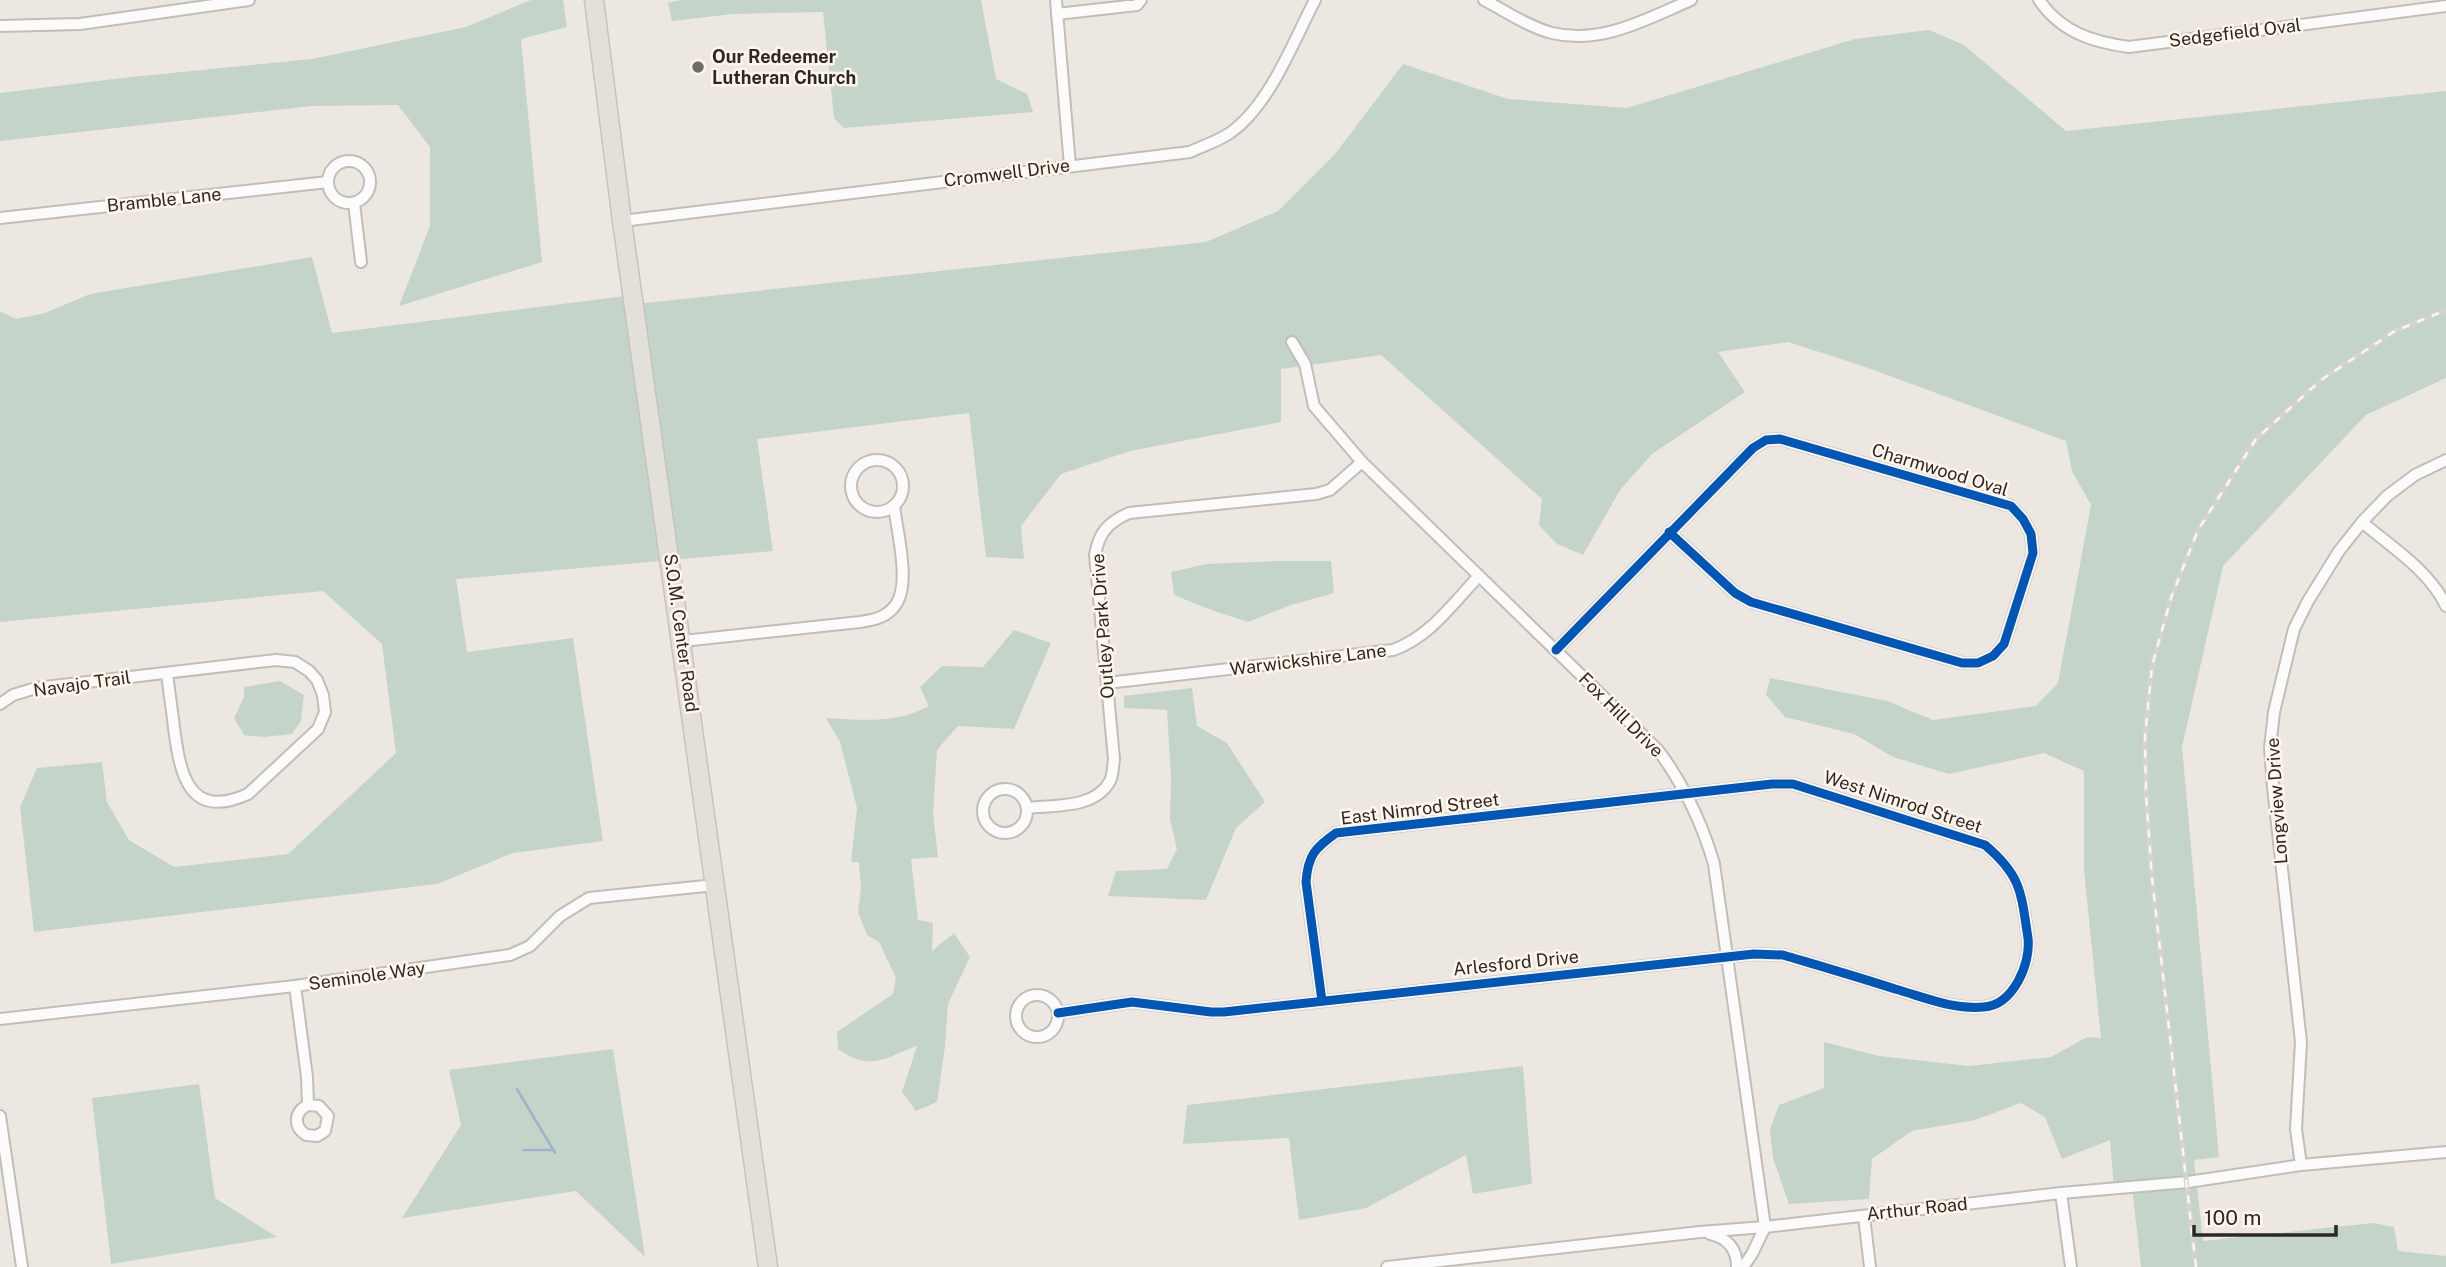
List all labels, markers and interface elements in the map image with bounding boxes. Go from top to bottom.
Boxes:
street label: Sedgefield Oval [2168,14,2302,51]
place label: Our Redeemer Lutheran Church [712,46,856,88]
marker: Our Redeemer Lutheran Church [690,59,706,75]
street label: Cromwell Drive [943,154,1071,191]
street label: Bramble Lane [106,183,222,216]
street label: Charmwood Oval [1869,439,2011,500]
street label: S.O.M. Center Road [660,552,703,713]
street label: Outley Park Drive [1087,553,1118,699]
street label: Warwickshire Lane [1228,639,1387,680]
street label: Navajo Trail [32,666,132,701]
street label: Fox Hill Drive [1575,668,1668,761]
street label: Longview Drive [2262,737,2291,865]
street label: West Nimrod Street [1821,766,1985,837]
street label: East Nimrod Street [1339,788,1500,829]
street label: Arlesford Drive [1452,945,1580,980]
street label: Seminole Way [307,957,427,994]
street label: Arthur Road [1865,1193,1969,1224]
scale bar [2194,1194,2336,1238]
text: 100 m [2204,1205,2261,1230]

